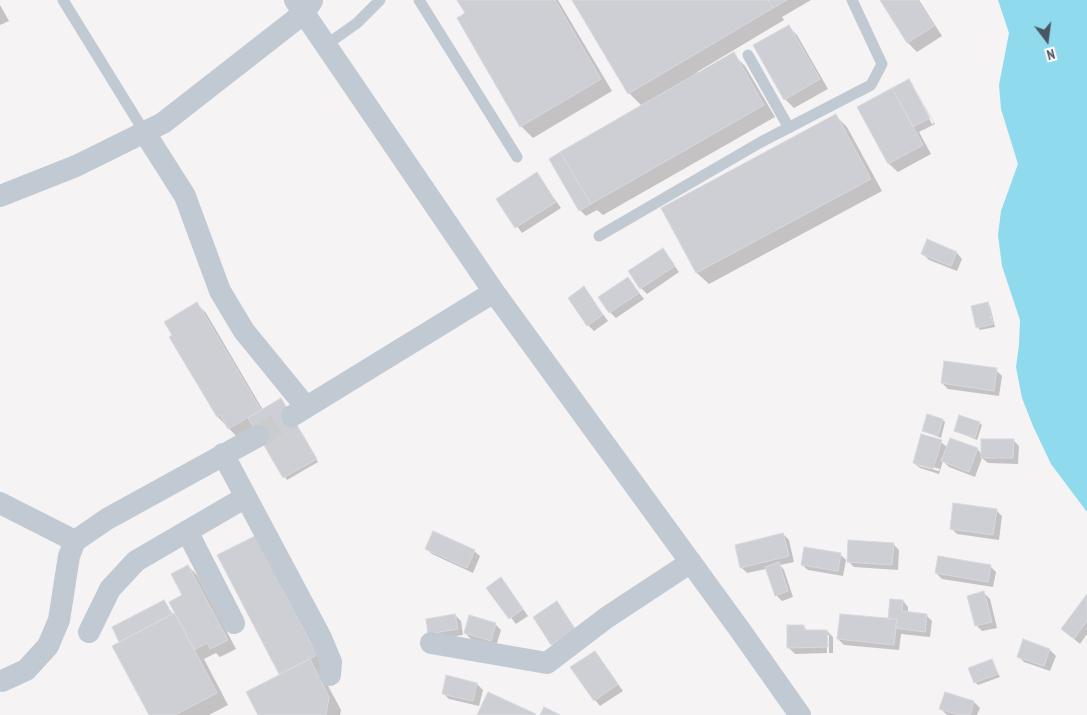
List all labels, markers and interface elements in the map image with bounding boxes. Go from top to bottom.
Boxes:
north arrow [1022,15,1072,65]
text: N [1045,45,1057,64]

